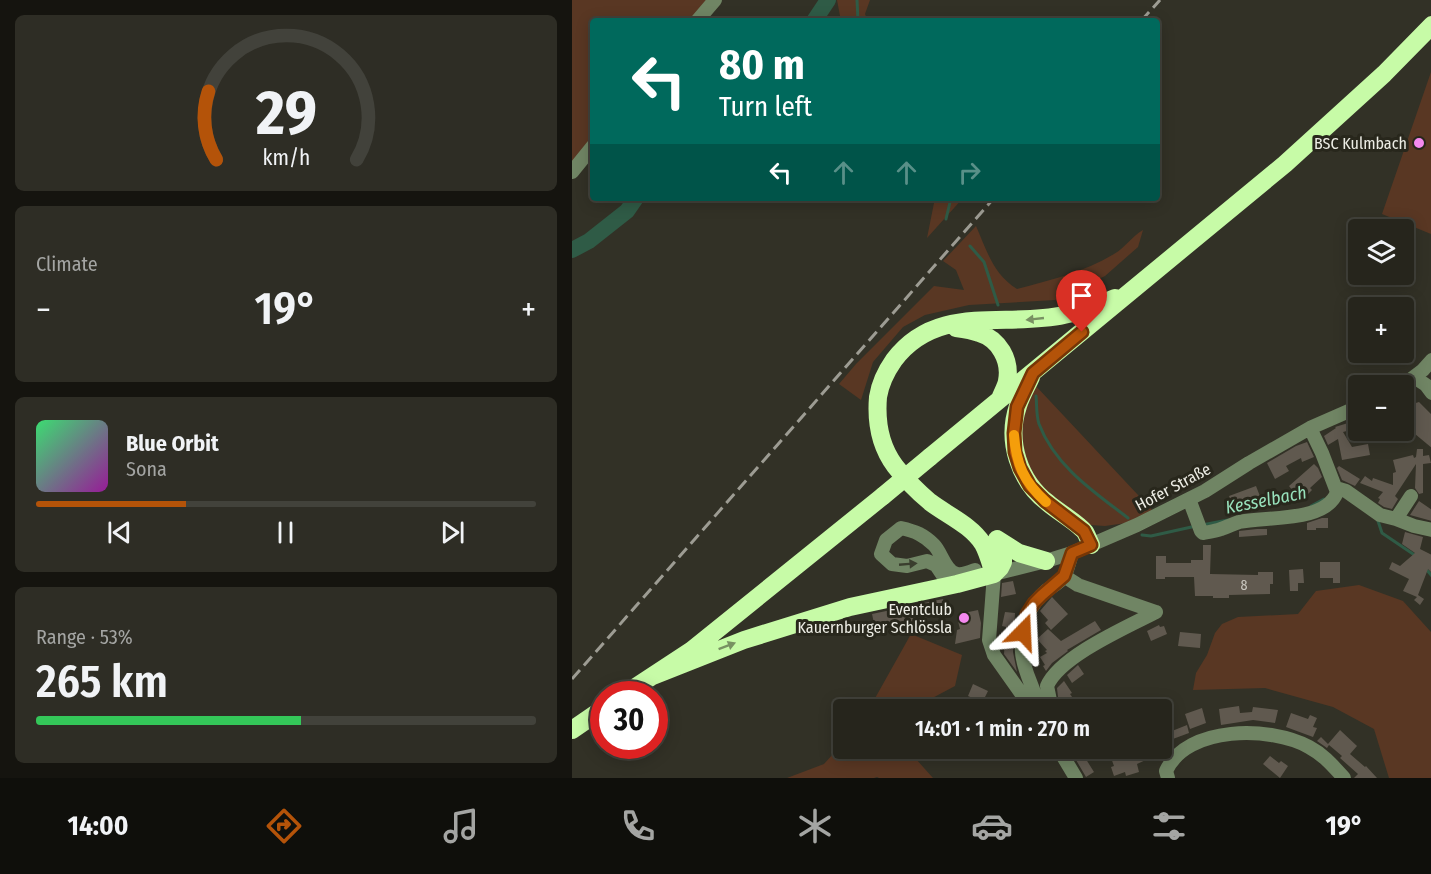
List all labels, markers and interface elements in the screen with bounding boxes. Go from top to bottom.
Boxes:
text: 80 m [719,40,805,90]
icon: left [620,42,698,120]
text: 29 [255,76,316,151]
text: Turn left [719,91,812,123]
place label: BSC Kulmbach [1314,134,1407,153]
marker: BSC Kulmbach [1412,136,1426,150]
text: km/h [262,145,310,171]
icon: left [764,156,797,189]
icon: ahead [827,156,860,189]
icon: ahead [890,156,923,189]
icon: right [953,156,986,189]
map controls [1348,219,1414,441]
button: layers [1348,219,1414,285]
text: Climate [36,252,98,276]
pin [1056,270,1107,332]
icon: arrive [1065,279,1098,312]
text: 19° [255,282,317,336]
text: − [36,290,51,330]
text: + [521,290,536,330]
button: + [1348,297,1414,363]
one-way arrow [1025,314,1044,323]
button: − [1348,375,1414,441]
text: Blue Orbit [126,430,219,457]
text: Sona [126,457,167,481]
street label: Hofer Straße [1132,459,1214,515]
water label: Kesselbach [1224,481,1308,519]
icon: previous [103,516,136,549]
icon: pause [269,516,302,549]
icon: next [436,516,469,549]
one-way arrow [899,559,918,569]
house number: 8 [1241,577,1248,594]
place label: Eventclub Kauernburger Schlössla [798,600,952,637]
position arrow [991,600,1055,664]
marker: Eventclub Kauernburger Schlössla [957,611,971,625]
text: Range · 53% [36,625,133,649]
one-way arrow [718,641,736,651]
text: 265 km [36,655,168,709]
speed limit sign: 30 [590,681,668,759]
text: 14:01 · 1 min · 270 m [915,715,1090,742]
icon: directions [263,805,305,847]
icon: music [440,805,482,847]
icon: phone [617,805,659,847]
icon: climate [794,805,836,847]
icon: car [971,805,1013,847]
icon: filters [1148,805,1190,847]
text: 14:00 [68,810,128,842]
text: 19° [1325,810,1364,842]

